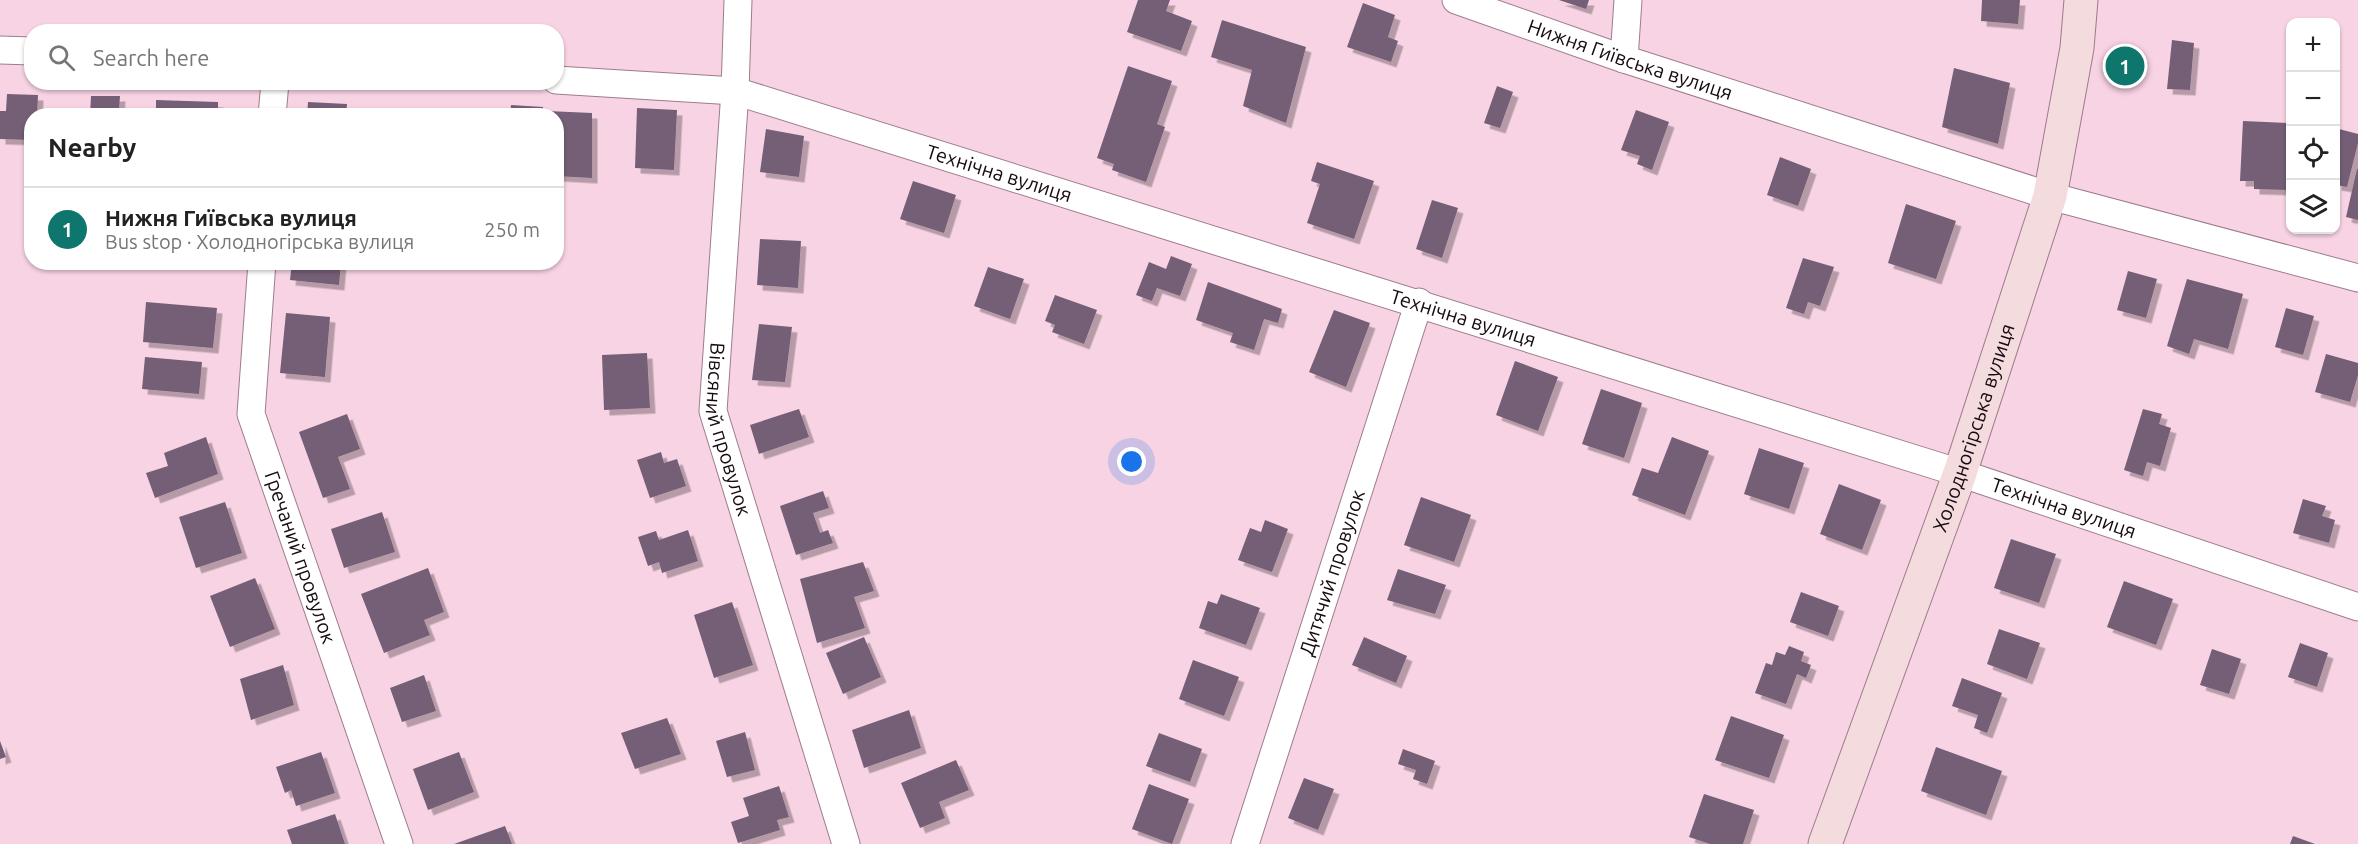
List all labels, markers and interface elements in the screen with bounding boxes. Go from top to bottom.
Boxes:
street label: Нижня Гиївська вулиця [1525,14,1736,104]
map controls [2286,18,2340,234]
button: + [2286,18,2340,72]
search box [24,24,564,90]
icon: search [45,41,78,74]
pin: 1 [2106,44,2144,88]
text: Search here [93,45,209,70]
button: − [2286,72,2340,126]
button: locate [2286,126,2340,180]
text: Nearby [48,133,136,162]
street label: Технічна вулиця [924,139,1075,206]
button: layers [2286,180,2340,234]
text: Нижня Гиївська вулиця [105,205,357,230]
text: 1 [62,218,73,241]
text: 250 m [484,218,540,241]
text: Bus stop · Холодногірська вулиця [105,230,414,253]
street label: Технічна вулиця [1388,284,1539,351]
street label: Холодногірська вулиця [1928,321,2019,535]
street label: Вівсяний провулок [702,342,756,518]
your location [1117,447,1146,476]
street label: Гречаний провулок [261,468,341,646]
street label: Технічна вулиця [1989,472,2139,542]
street label: Дитячий провулок [1294,487,1369,658]

